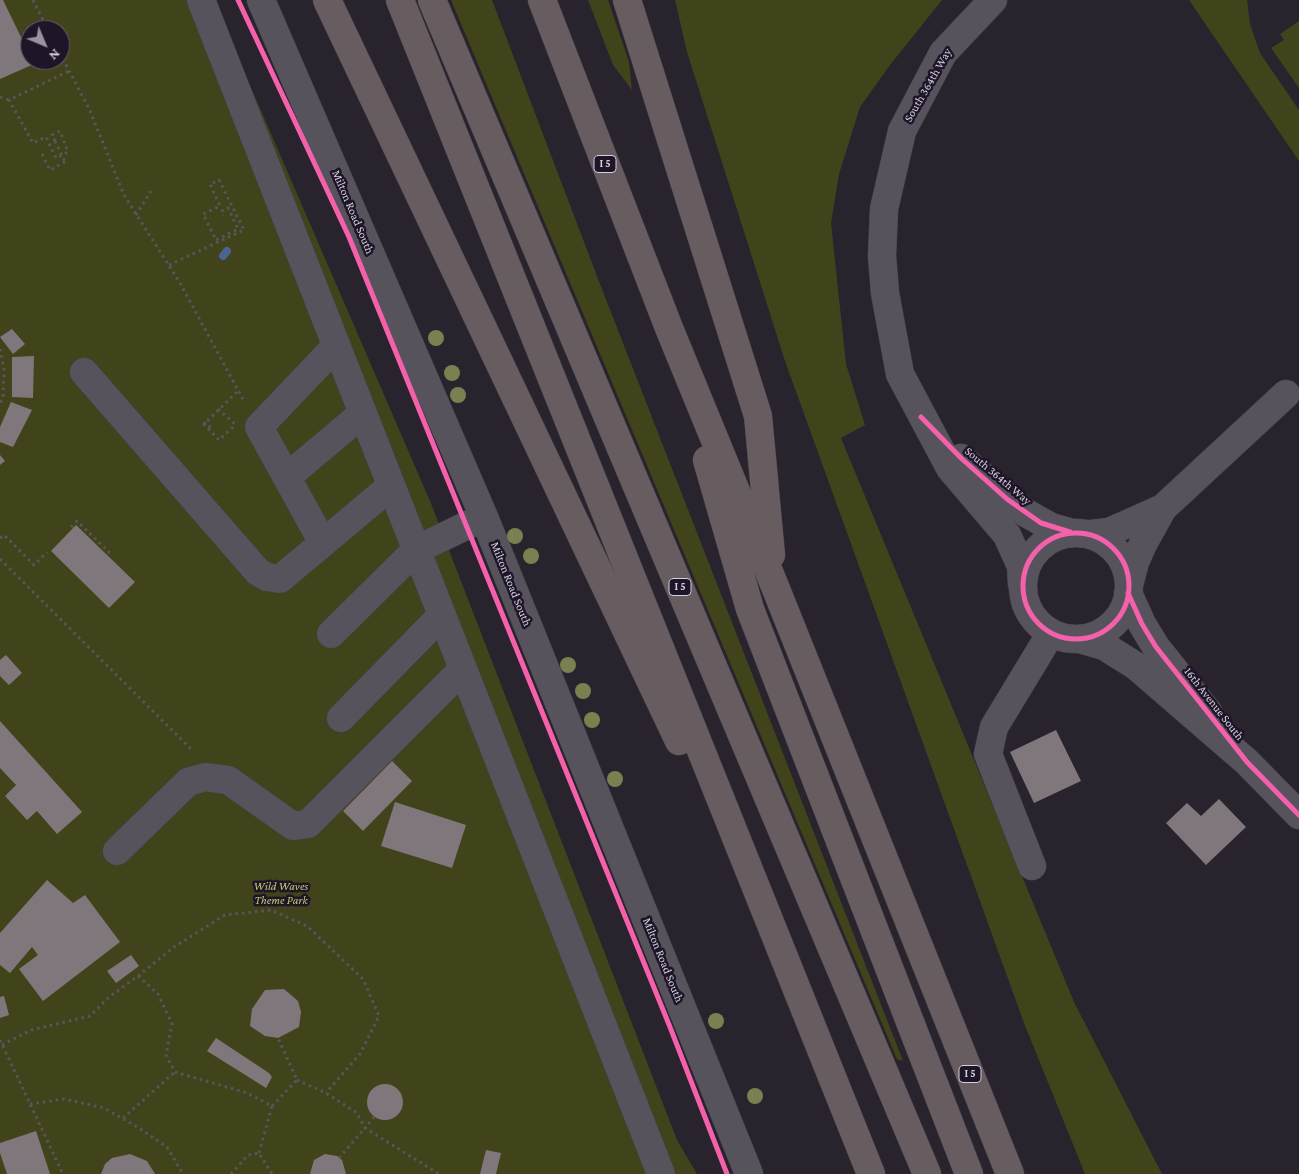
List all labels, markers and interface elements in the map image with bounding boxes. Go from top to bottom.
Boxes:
north arrow [20,20,70,70]
text: N [46,46,64,64]
street label: South 364th Way [901,46,955,124]
road number: I 5 [594,156,616,172]
street label: Milton Road South [329,168,377,256]
street label: South 364th Way [962,444,1034,508]
street label: Milton Road South [488,540,534,628]
road number: I 5 [669,578,691,596]
street label: 16th Avenue South [1181,665,1247,743]
park label: Wild Waves Theme Park [254,879,308,907]
street label: Milton Road South [640,916,686,1004]
road number: I 5 [959,1066,981,1082]

